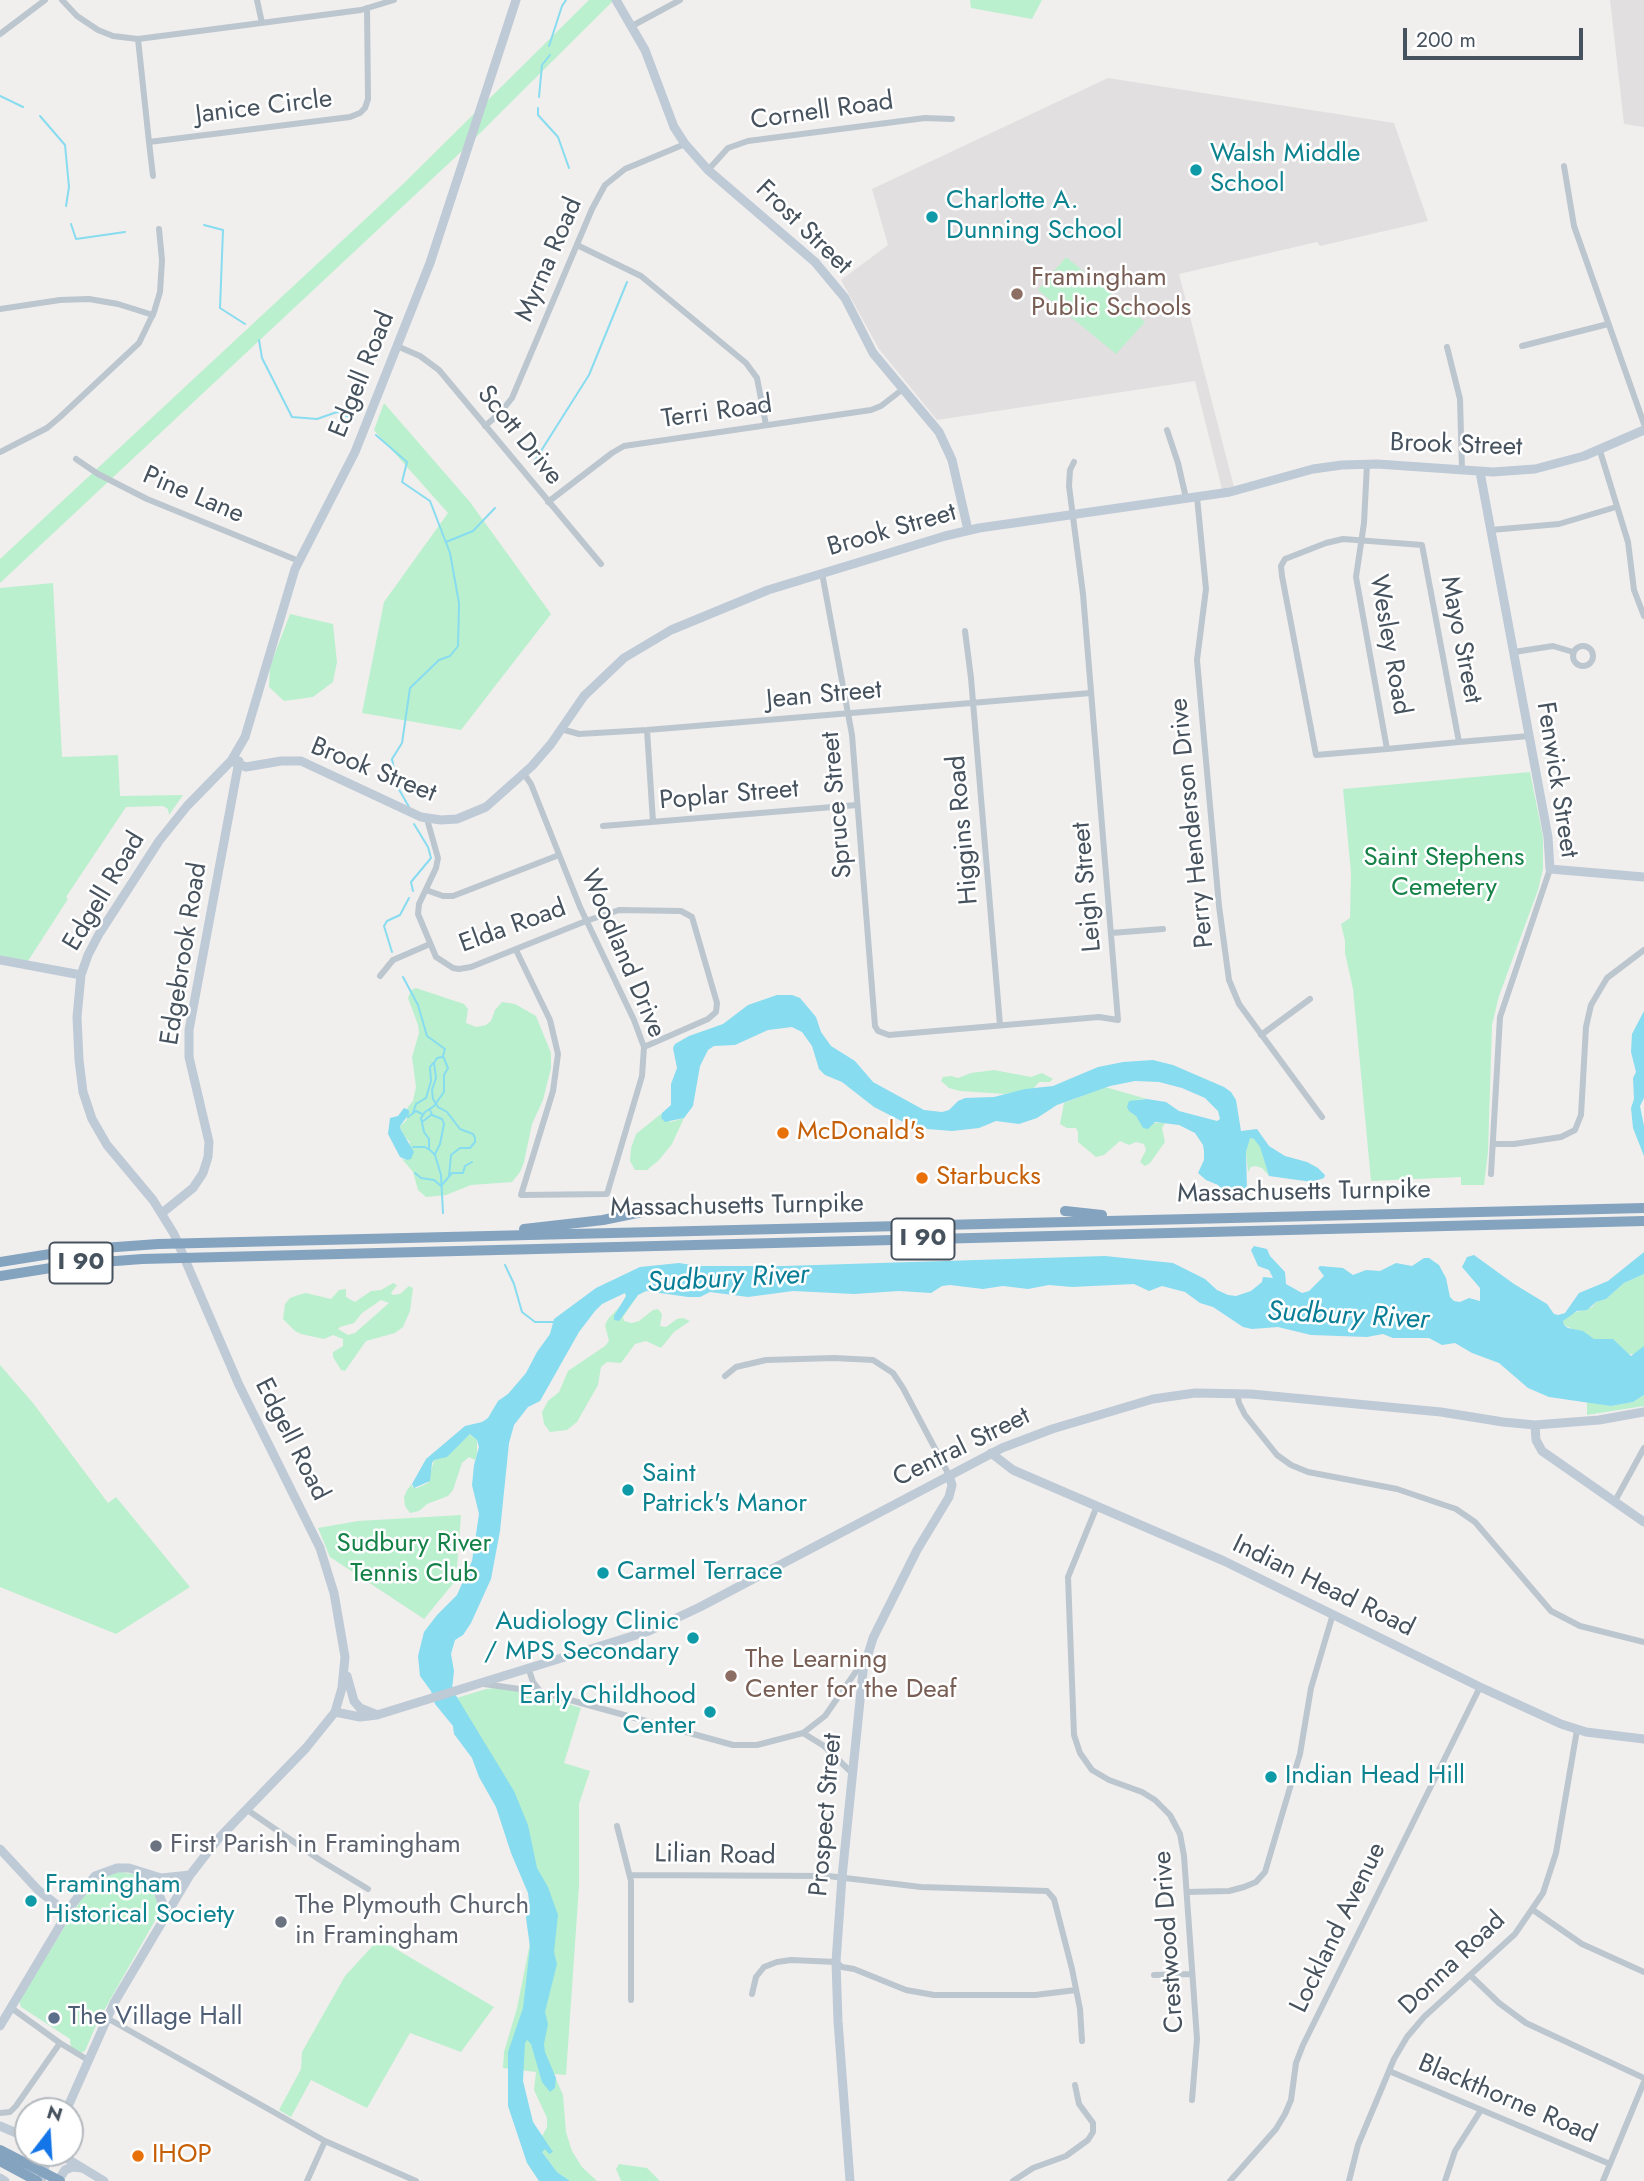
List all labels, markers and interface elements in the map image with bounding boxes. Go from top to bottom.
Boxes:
scale bar [1406,14,1586,58]
text: 200 m [1416,25,1476,55]
street label: Janice Circle [194,84,334,132]
street label: Cornell Road [749,87,895,137]
place label: Walsh Middle School [1210,139,1360,200]
marker: Walsh Middle School [1188,162,1204,178]
street label: Frost Street [748,174,858,282]
place label: Charlotte A. Dunning School [946,186,1122,248]
street label: Myrna Road [510,193,590,327]
marker: Charlotte A. Dunning School [924,209,940,225]
place label: Framingham Public Schools [1031,263,1191,324]
marker: Framingham Public Schools [1009,286,1025,302]
street label: Edgell Road [324,307,402,443]
street label: Scott Drive [469,380,569,492]
street label: Terri Road [660,390,774,436]
street label: Brook Street [1389,428,1523,464]
street label: Pine Lane [138,461,248,531]
street label: Brook Street [824,498,960,564]
street label: Wesley Road [1361,572,1417,718]
street label: Mayo Street [1432,574,1488,706]
street label: Jean Street [765,675,883,717]
street label: Perry Henderson Drive [1164,696,1222,950]
street label: Fenwick Street [1528,700,1584,860]
street label: Spruce Street [816,730,860,880]
street label: Brook Street [306,732,440,810]
street label: Higgins Road [942,754,986,906]
street label: Poplar Street [658,774,800,818]
street label: Leigh Street [1067,821,1109,953]
street label: Edgell Road [57,827,153,957]
park label: Saint Stephens Cemetery [1363,843,1525,904]
street label: Edgebrook Road [155,860,215,1048]
street label: Woodland Drive [573,865,671,1043]
street label: Elda Road [455,893,571,961]
place label: McDonald's [797,1117,925,1149]
marker: McDonald's [775,1125,791,1141]
place label: Starbucks [936,1162,1041,1194]
marker: Starbucks [914,1170,930,1186]
street label: Massachusetts Turnpike [1177,1175,1431,1211]
street label: Massachusetts Turnpike [610,1189,864,1225]
road number: I 90 [892,1218,954,1260]
road number: I 90 [50,1242,112,1283]
water label: Sudbury River [646,1259,810,1301]
water label: Sudbury River [1266,1296,1430,1338]
street label: Edgell Road [247,1374,335,1506]
street label: Central Street [889,1401,1035,1495]
place label: Saint Patrick's Manor [642,1459,807,1520]
marker: Saint Patrick's Manor [620,1482,636,1498]
park label: Sudbury River Tennis Club [337,1529,491,1590]
street label: Indian Head Road [1227,1529,1419,1645]
place label: Carmel Terrace [617,1557,783,1589]
marker: Carmel Terrace [595,1565,611,1581]
place label: Audiology Clinic / MPS Secondary [484,1607,679,1668]
marker: Audiology Clinic / MPS Secondary [685,1630,701,1646]
place label: The Learning Center for the Deaf [745,1645,957,1706]
marker: The Learning Center for the Deaf [723,1668,739,1684]
place label: Early Childhood Center [519,1681,696,1742]
marker: Early Childhood Center [702,1704,718,1720]
street label: Prospect Street [804,1732,850,1898]
place label: Indian Head Hill [1285,1761,1465,1793]
marker: Indian Head Hill [1263,1769,1279,1785]
place label: First Parish in Framingham [170,1830,461,1862]
marker: First Parish in Framingham [148,1838,164,1854]
street label: Lockland Avenue [1284,1838,1394,2018]
street label: Lilian Road [654,1839,776,1873]
street label: Crestwood Drive [1148,1850,1192,2034]
place label: Framingham Historical Society [45,1870,234,1932]
place label: The Plymouth Church in Framingham [295,1891,529,1952]
marker: Framingham Historical Society [23,1893,39,1909]
street label: Donna Road [1393,1906,1513,2022]
marker: The Plymouth Church in Framingham [273,1914,289,1930]
place label: The Village Hall [68,2002,242,2034]
marker: The Village Hall [46,2010,62,2026]
street label: Blackthorne Road [1413,2048,1601,2152]
north arrow [14,2097,84,2167]
text: N [44,2098,66,2128]
place label: IHOP [152,2140,212,2172]
marker: IHOP [130,2148,146,2164]

